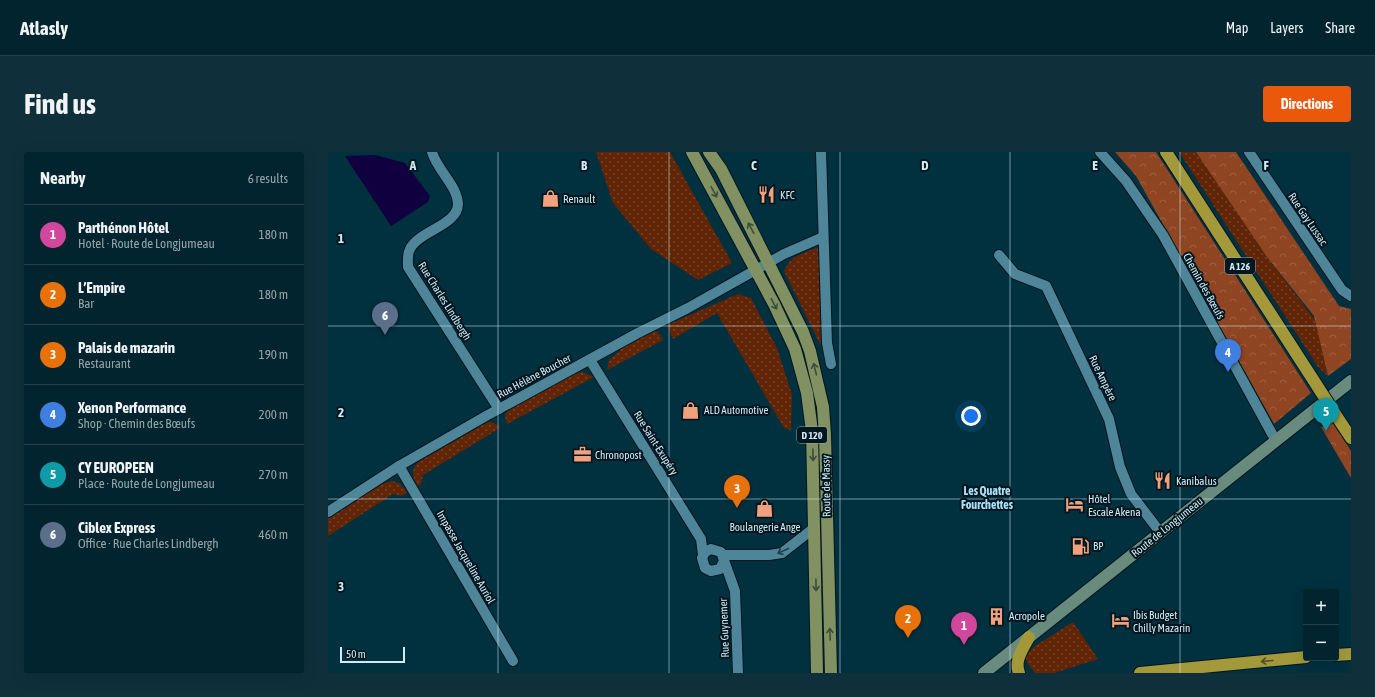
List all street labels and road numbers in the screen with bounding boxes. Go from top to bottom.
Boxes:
street label: Rue Gay Lussac [1286,190,1330,248]
street label: Chemin des Bœufs [1181,251,1227,321]
road number: A 126 [1225,258,1255,274]
street label: Rue Charles Lindbergh [416,260,474,342]
street label: Rue Hélène Boucher [495,351,574,400]
street label: Rue Ampère [1087,353,1119,403]
street label: Rue Saint-Exupéry [631,409,681,478]
road number: D 120 [797,427,827,443]
street label: Route de Massy [819,454,833,517]
street label: Route de Longjumeau [1129,495,1205,559]
street label: Impasse Jacqueline Auriol [434,508,498,606]
street label: Rue Guynemer [717,597,731,658]

